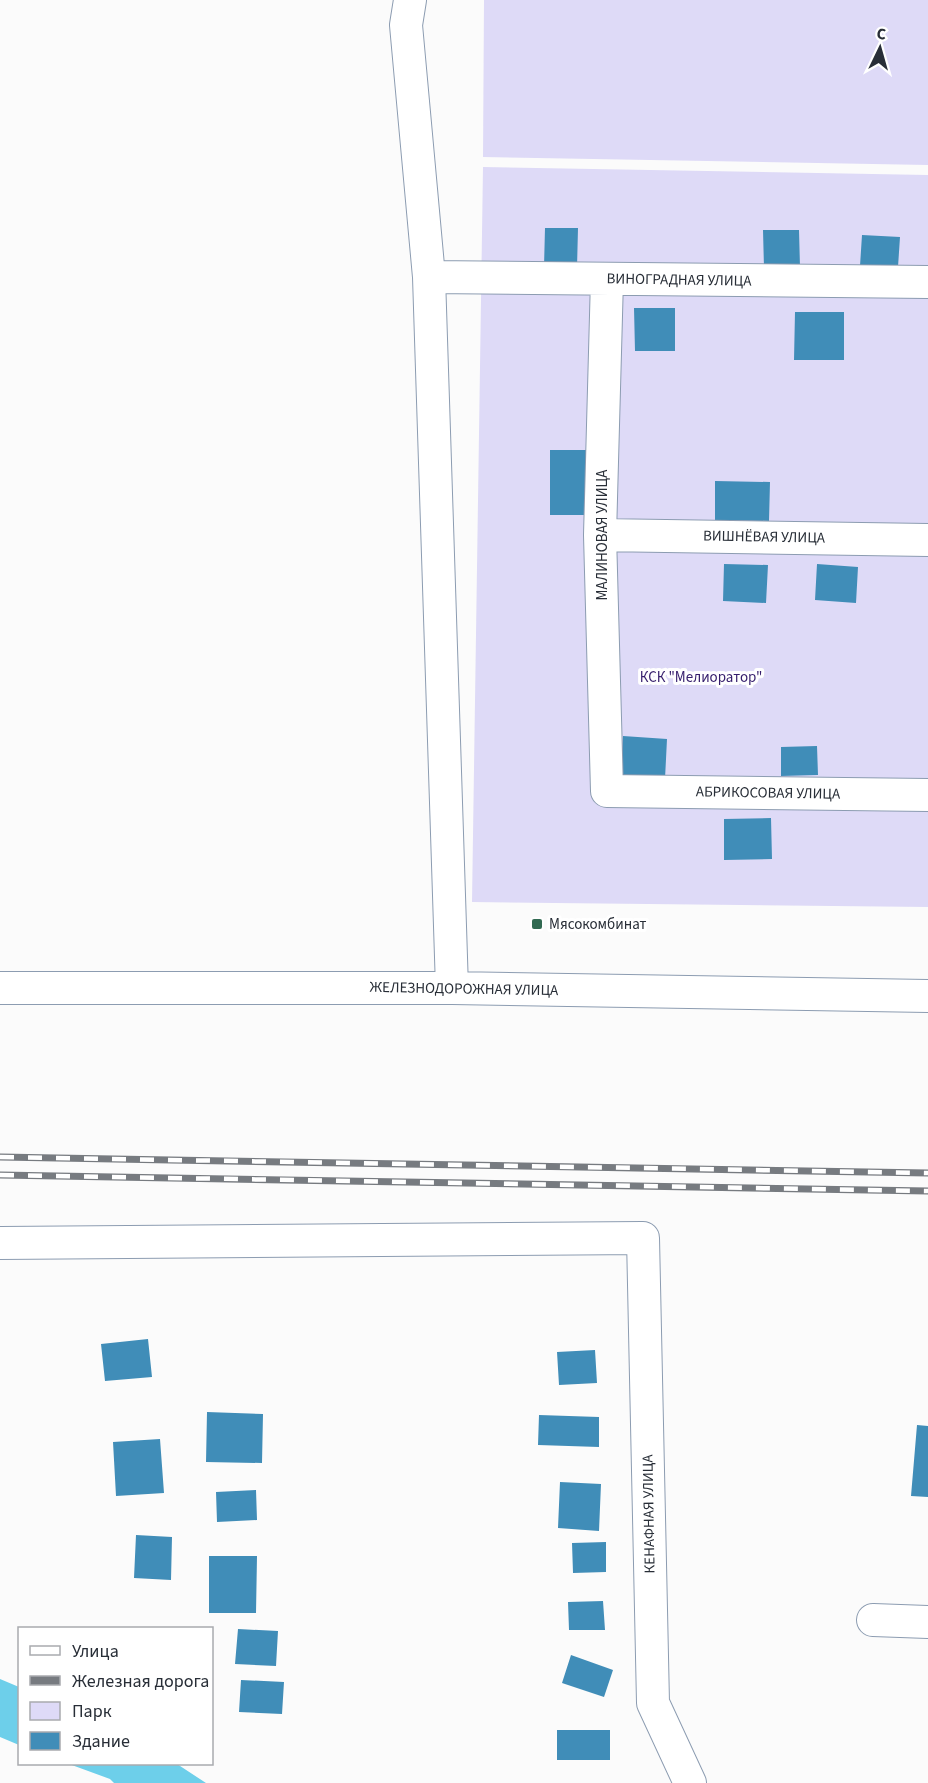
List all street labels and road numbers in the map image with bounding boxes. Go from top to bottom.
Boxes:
street label: ВИНОГРАДНАЯ УЛИЦА [606,268,752,292]
street label: МАЛИНОВАЯ УЛИЦА [592,469,613,600]
street label: ВИШНЁВАЯ УЛИЦА [703,525,826,549]
street label: АБРИКОСОВАЯ УЛИЦА [696,781,841,805]
street label: ЖЕЛЕЗНОДОРОЖНАЯ УЛИЦА [369,977,559,1001]
street label: КЕНАФНАЯ УЛИЦА [637,1454,661,1574]

